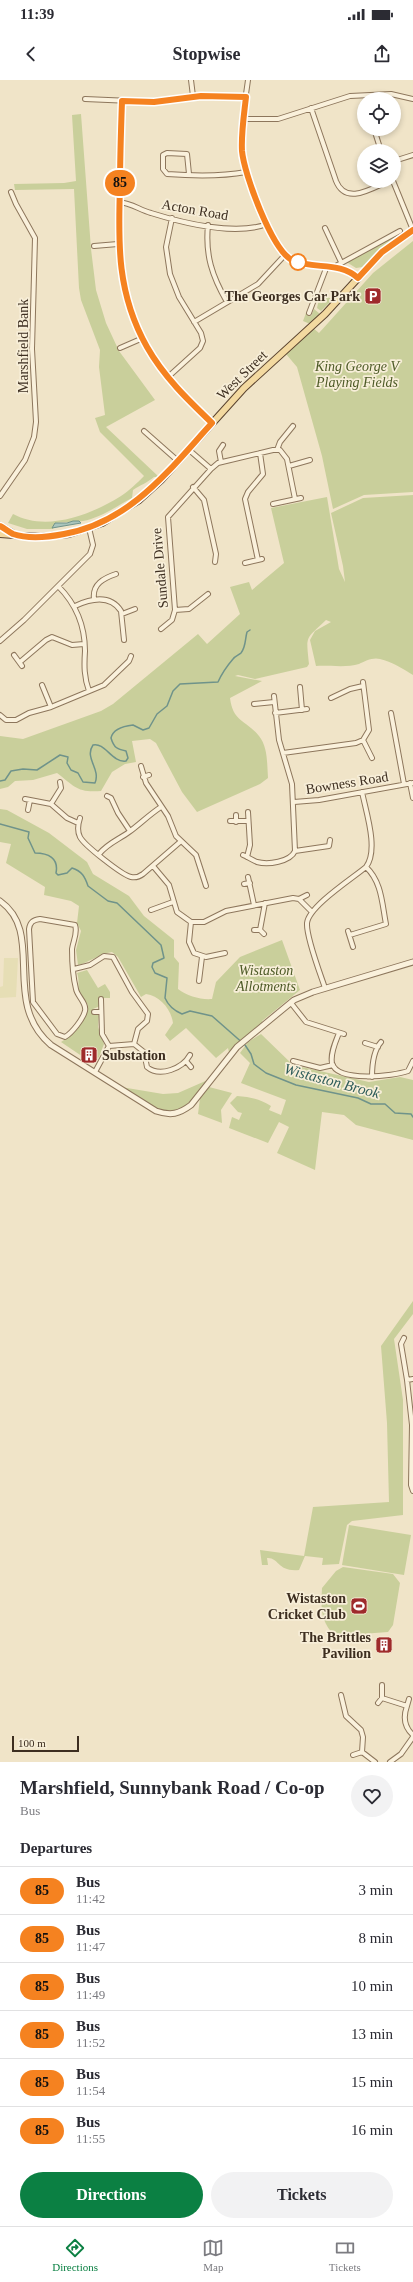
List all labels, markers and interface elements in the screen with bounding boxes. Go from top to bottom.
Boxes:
text: 11:39 [20,6,54,22]
icon: back [20,43,42,65]
icon: share [371,43,393,65]
text: Stopwise [172,44,241,64]
map controls [357,92,401,188]
button: locate [357,92,401,136]
button: layers [357,144,401,188]
line badge: 85 [102,170,138,196]
text: 85 [113,175,127,190]
street label: Acton Road [161,197,229,223]
unlabelled marker [289,253,307,271]
parking icon: The Georges Car Park [363,286,383,306]
place label: The Georges Car Park [225,289,360,304]
street label: Marshfield Bank [16,299,31,393]
street label: West Street [214,347,270,403]
park label: King George V Playing Fields [314,359,401,390]
street label: Sundale Drive [149,527,171,609]
street label: Bowness Road [305,769,389,797]
park label: Wistaston Allotments [235,963,296,994]
building icon: Substation [79,1045,99,1065]
place label: Substation [102,1048,166,1063]
water label: Wistaston Brook [283,1061,382,1102]
place label: Wistaston Cricket Club [268,1591,346,1622]
sports icon: Wistaston Cricket Club [349,1596,369,1616]
place label: The Brittles Pavilion [300,1630,372,1661]
building icon: The Brittles Pavilion [374,1635,394,1655]
scale bar [12,1734,79,1753]
text: 100 m [18,1737,46,1749]
button: heart [351,1775,393,1817]
text: Marshfield, Sunnybank Road / Co-op [20,1777,325,1798]
text: Bus [20,1803,40,1818]
text: Departures [20,1840,92,1856]
text: Bus [76,1874,100,1890]
text: 3 min [358,1882,393,1898]
text: 85 [35,1883,49,1898]
text: 11:42 [76,1891,105,1906]
text: Bus [76,1922,100,1938]
text: 8 min [358,1930,393,1946]
text: 85 [35,1931,49,1946]
text: 11:47 [76,1939,105,1954]
text: Bus [76,1970,100,1986]
text: 10 min [351,1978,393,1994]
text: 85 [35,1979,49,1994]
text: 11:49 [76,1987,105,2002]
text: Bus [76,2018,100,2034]
text: 13 min [351,2026,393,2042]
text: 85 [35,2027,49,2042]
text: 11:52 [76,2035,105,2050]
text: Bus [76,2066,100,2082]
text: 15 min [351,2074,393,2090]
text: 85 [35,2075,49,2090]
text: 11:54 [76,2083,105,2098]
text: Bus [76,2114,100,2130]
text: 16 min [351,2122,393,2138]
text: 85 [35,2123,49,2138]
text: 11:55 [76,2131,105,2146]
button: Directions [20,2172,203,2218]
button: Tickets [211,2172,393,2218]
tab: Directions [52,2237,98,2273]
tab: Map [202,2237,224,2273]
tab: Tickets [329,2237,361,2273]

